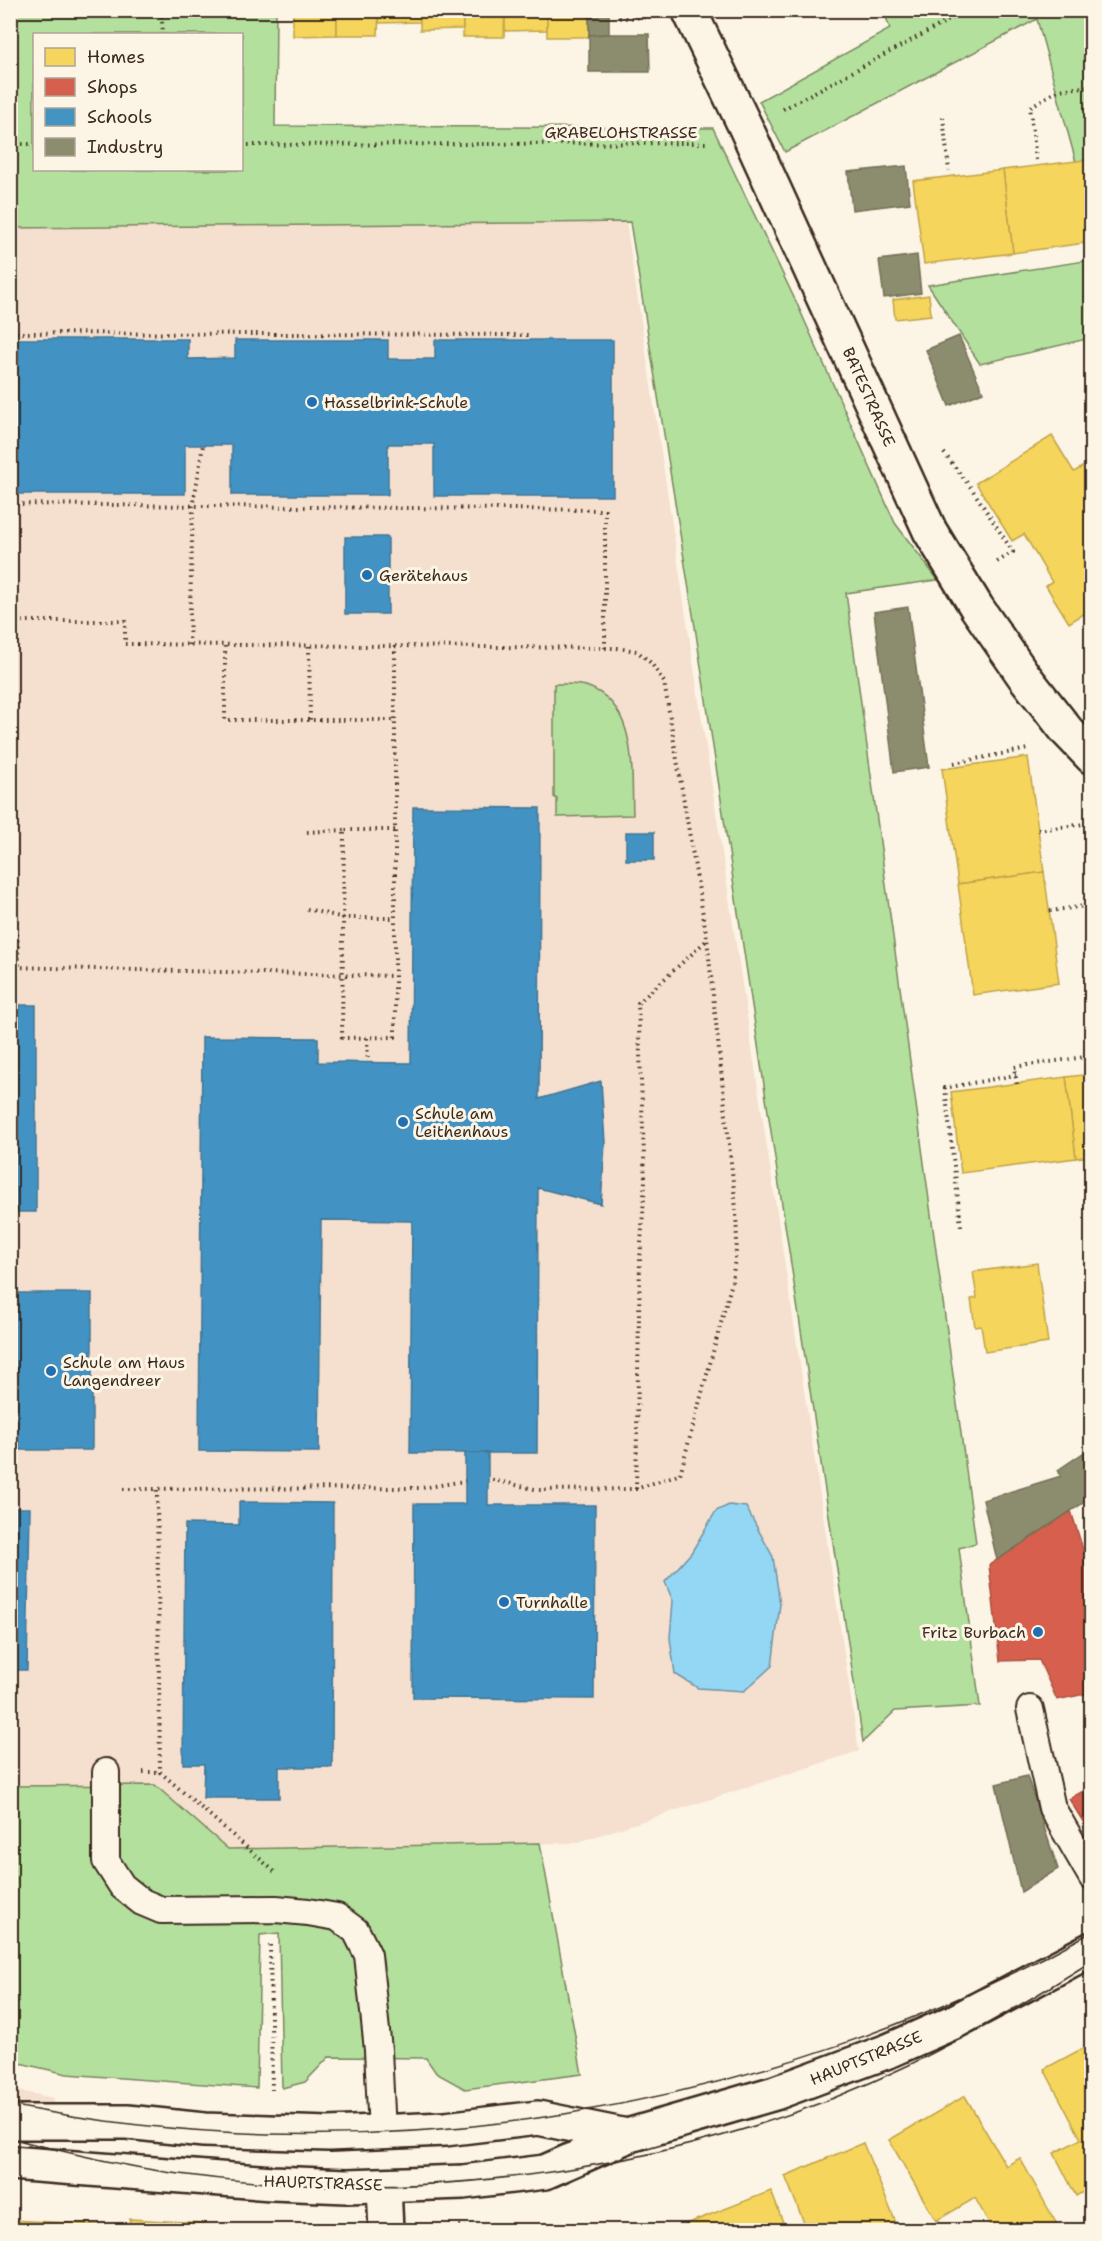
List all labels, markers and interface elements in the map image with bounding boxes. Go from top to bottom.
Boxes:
legend [33,33,243,171]
text: Homes [87,45,145,69]
text: Shops [87,75,138,99]
text: Schools [87,105,153,129]
street label: GRABELOHSTRASSE [544,122,698,143]
text: Industry [87,135,163,159]
street label: BATESTRASSE [838,344,900,450]
place label: Hasselbrink-Schule [324,392,468,413]
marker: Hasselbrink-Schule [305,395,319,409]
place label: Gerätehaus [379,565,468,586]
marker: Gerätehaus [360,568,374,582]
place label: Schule am Leithenhaus [415,1103,508,1142]
marker: Schule am Leithenhaus [396,1115,410,1129]
place label: Schule am Haus Langendreer [63,1352,185,1391]
marker: Schule am Haus Langendreer [44,1364,58,1378]
place label: Turnhalle [516,1592,588,1613]
marker: Turnhalle [497,1595,511,1609]
place label: Fritz Burbach [922,1622,1026,1643]
marker: Fritz Burbach [1031,1625,1045,1639]
street label: HAUPTSTRASSE [807,2026,925,2090]
street label: HAUPTSTRASSE [263,2170,383,2196]

